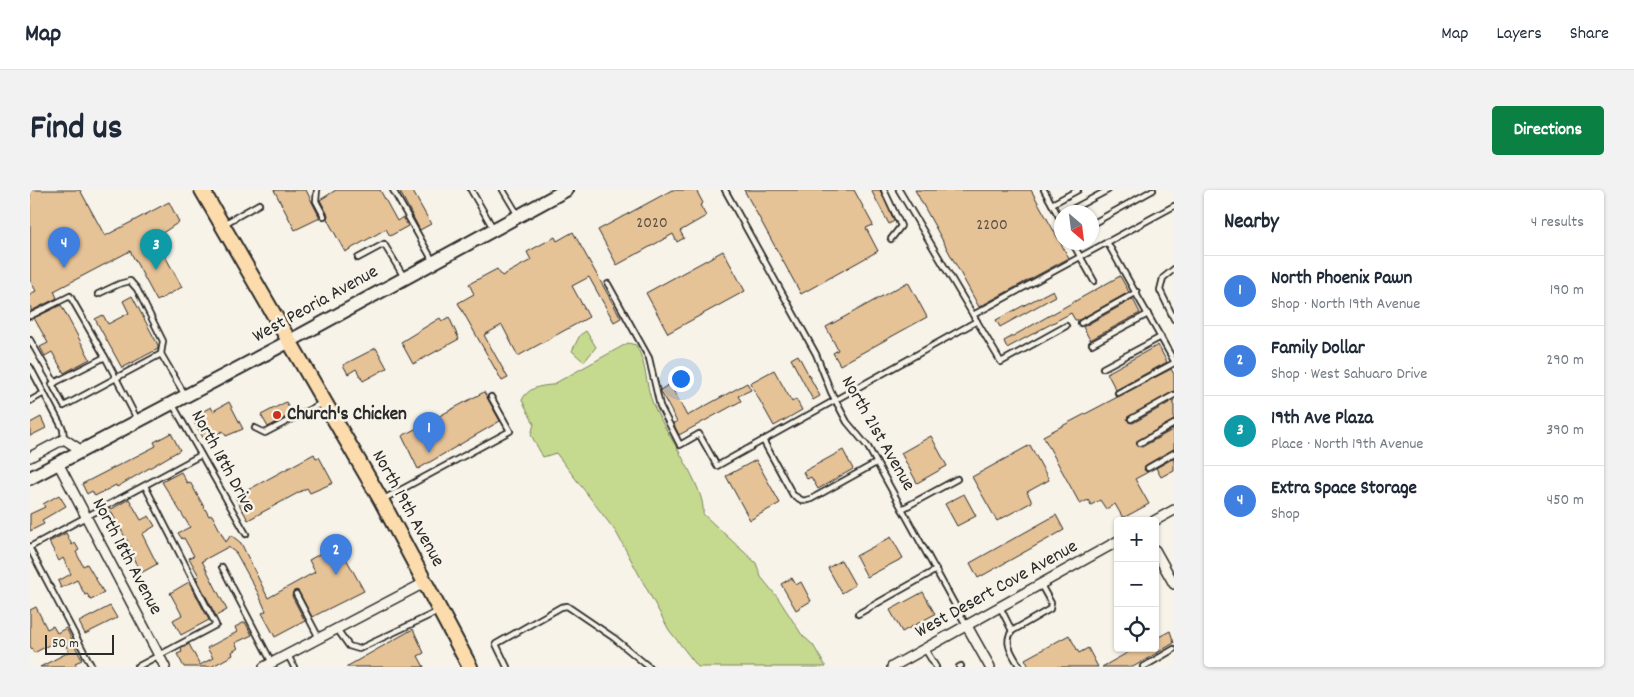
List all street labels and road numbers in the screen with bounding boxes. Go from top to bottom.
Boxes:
street label: West Peoria Avenue [248,259,384,351]
street label: North 21st Avenue [833,371,921,497]
street label: North 18th Drive [183,406,261,518]
street label: North 19th Avenue [364,446,450,572]
street label: North 18th Avenue [84,494,168,620]
street label: West Desert Cove Avenue [911,534,1083,646]

